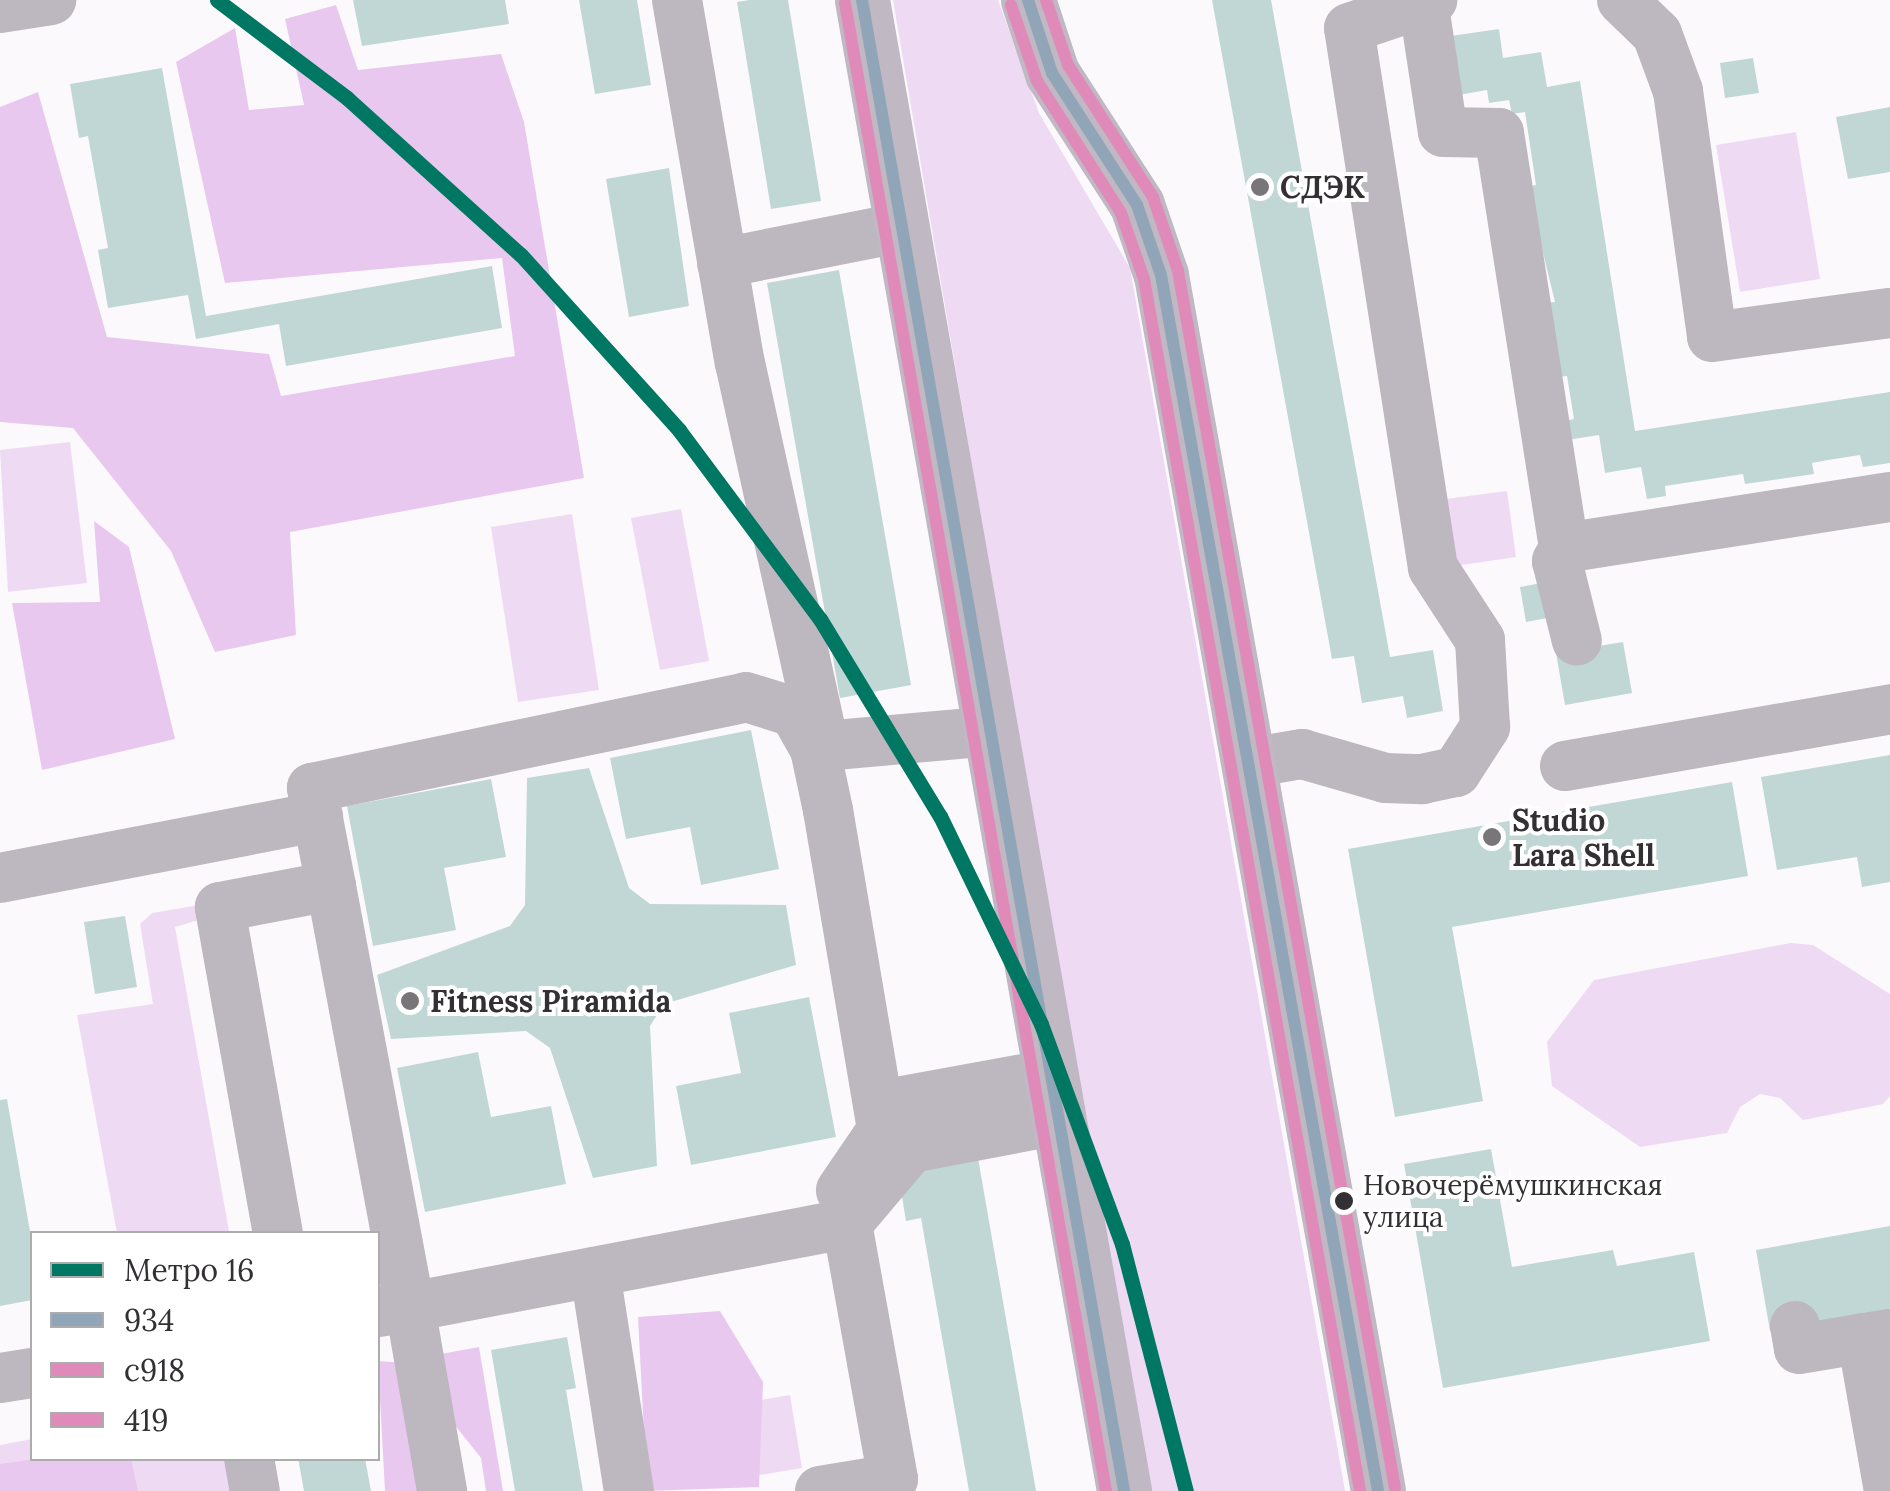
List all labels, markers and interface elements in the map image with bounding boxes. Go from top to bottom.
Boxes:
place label: СДЭК [1280,169,1365,205]
marker: СДЭК [1249,176,1271,198]
place label: Studio Lara Shell [1512,802,1655,872]
marker: Studio Lara Shell [1481,826,1503,848]
place label: Fitness Piramida [430,983,671,1019]
marker: Fitness Piramida [399,990,421,1012]
place label: Новочерёмушкинская улица [1363,1168,1663,1234]
marker: Новочерёмушкинская улица [1334,1191,1354,1211]
legend [30,1231,380,1461]
text: Метро 16 [124,1251,254,1289]
text: 934 [124,1301,174,1339]
text: с918 [124,1351,185,1389]
text: 419 [124,1401,169,1439]

